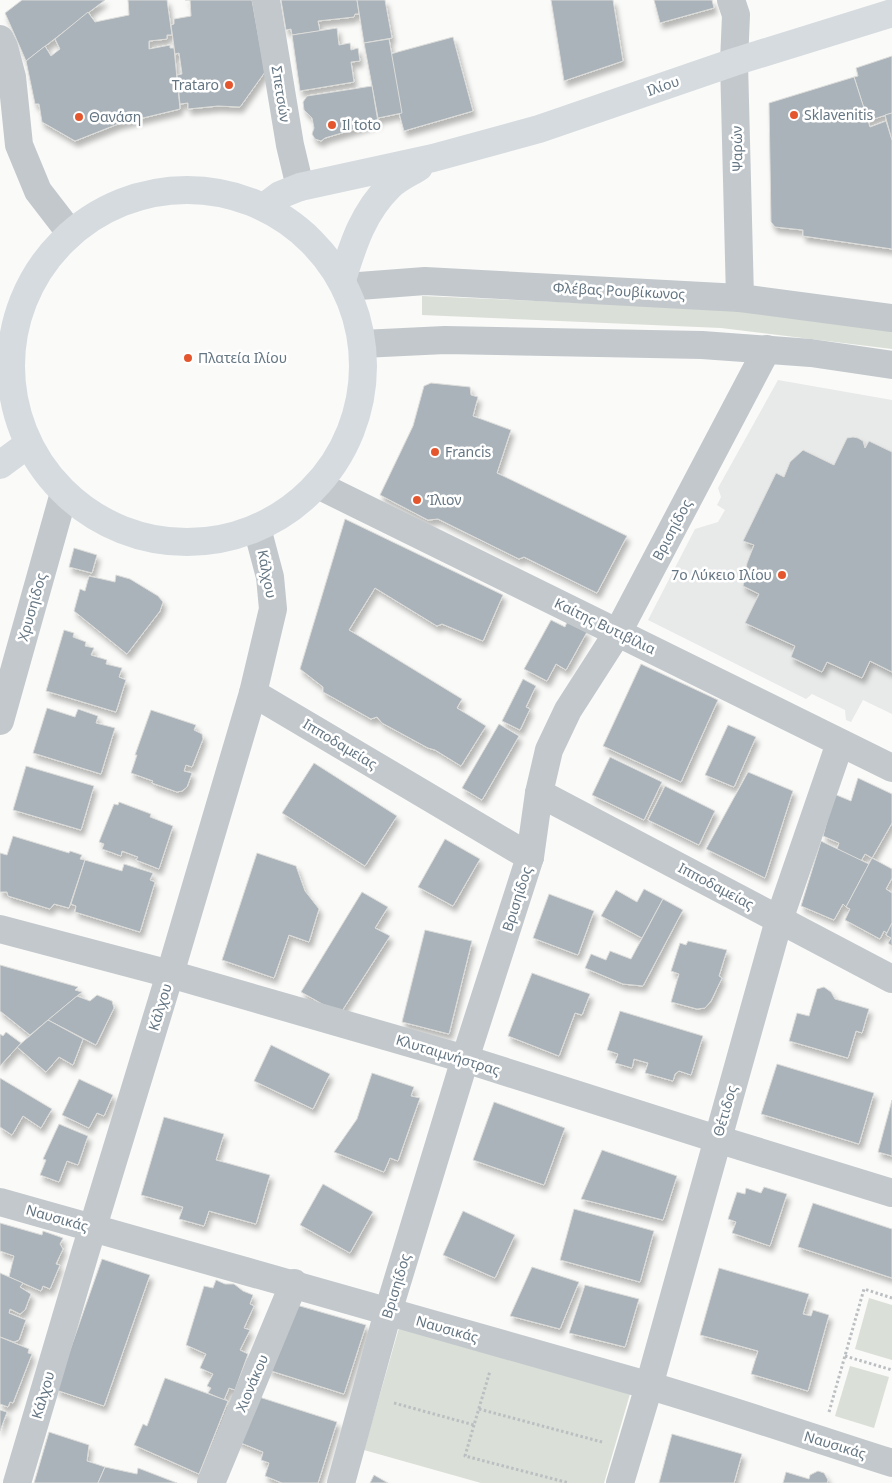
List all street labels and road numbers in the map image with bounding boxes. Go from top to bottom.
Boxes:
street label: Σπετσών [268,64,295,123]
street label: Ιλίου [644,71,682,100]
street label: Ψαρών [727,126,746,172]
street label: Φλέβας Ρουβίκωνος [552,278,686,303]
street label: Βρισηίδος [647,496,696,564]
street label: Κάλχου [254,548,281,600]
street label: Χρυσηίδος [13,570,50,643]
street label: Καίτης Βυτιβίλια [552,593,659,658]
street label: Ιπποδαμείας [300,714,381,773]
street label: Ιπποδαμείας [675,858,758,914]
street label: Βρισηίδος [497,864,536,934]
street label: Κάλχου [143,981,176,1033]
street label: Κλυταιμνήστρας [394,1030,503,1079]
street label: Θέτιδος [708,1083,741,1139]
street label: Ναυσικάς [24,1200,91,1235]
street label: Βρισηίδος [377,1251,414,1321]
street label: Ναυσικάς [414,1311,481,1346]
street label: Χιονάκου [231,1351,272,1415]
street label: Κάλχου [27,1369,58,1421]
street label: Ναυσικάς [802,1426,869,1463]

